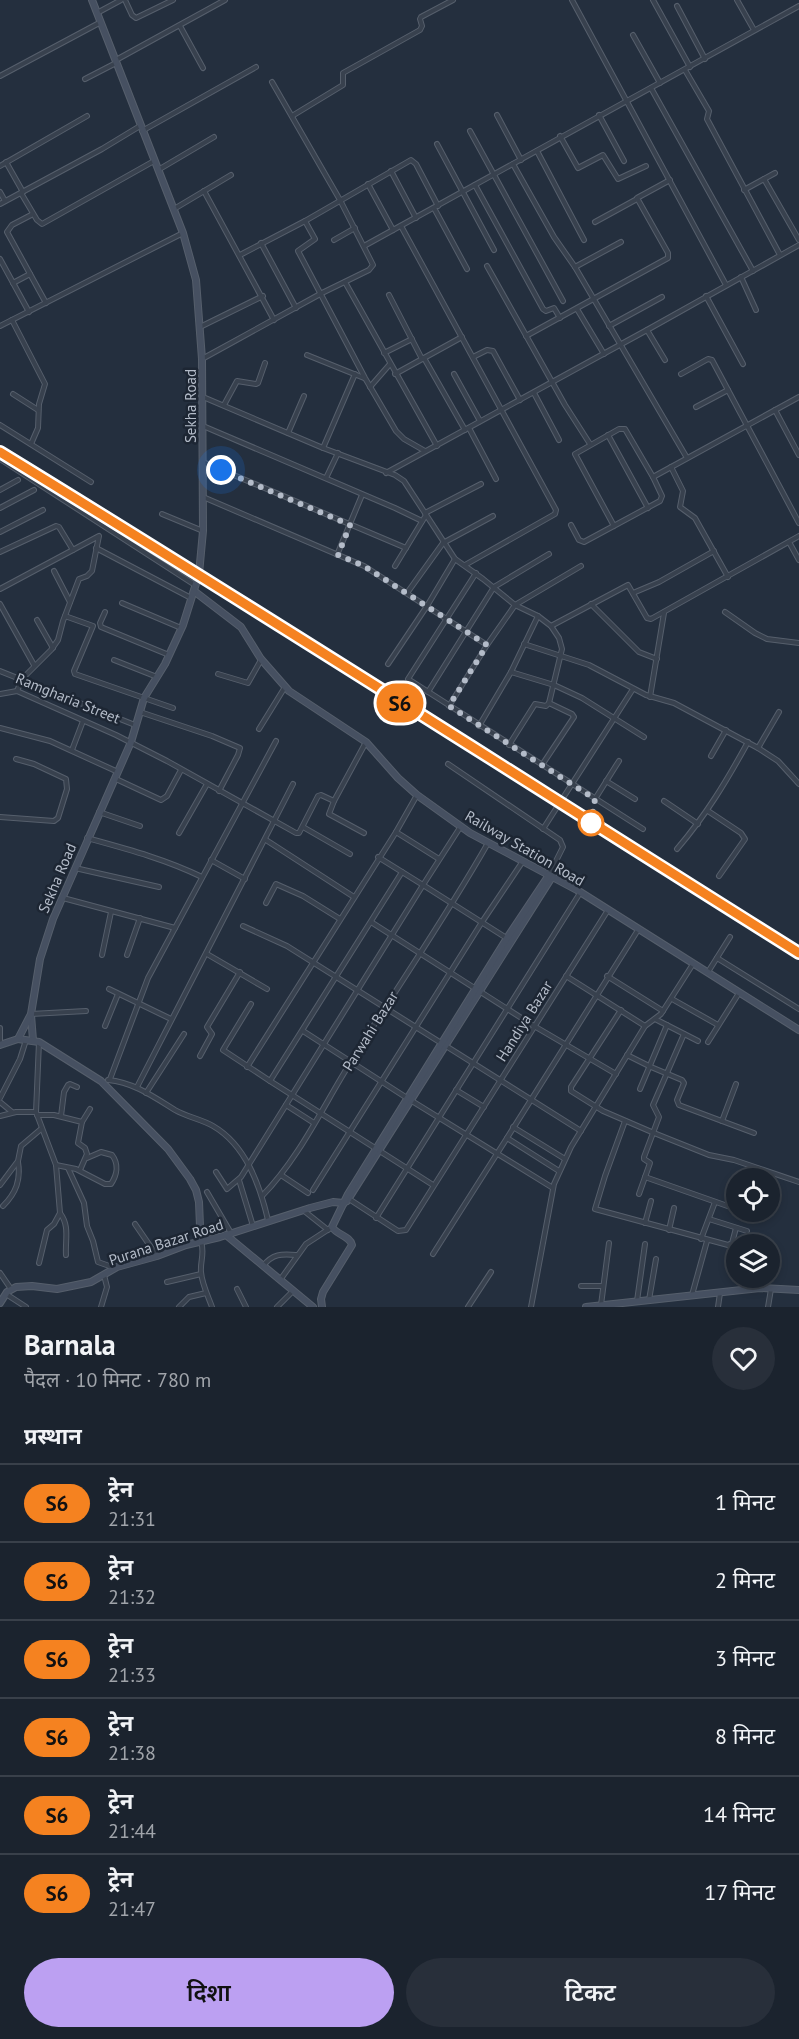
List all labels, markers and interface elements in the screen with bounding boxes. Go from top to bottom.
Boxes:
street label: Sekha Road [181,369,200,443]
your location [206,455,236,485]
street label: Ramgharia Street [13,668,123,728]
line badge: S6 [373,684,427,722]
text: S6 [388,690,412,717]
street label: Railway Station Road [462,806,588,890]
unlabelled marker [578,810,604,836]
street label: Sekha Road [34,840,80,916]
street label: Handiya Bazar [492,977,556,1065]
street label: Parwahi Bazar [338,988,402,1074]
map controls [726,1168,780,1288]
button: locate [726,1168,780,1222]
street label: Purana Bazar Road [106,1215,226,1269]
button: layers [726,1234,780,1288]
text: Barnala [24,1326,116,1363]
button: heart [712,1327,775,1390]
text: पैदल · 10 मिनट · 780 m [24,1367,211,1393]
text: प्रस्थान [24,1422,82,1450]
text: ट्रेन [108,1475,133,1503]
text: 1 मिनट [715,1488,775,1516]
text: S6 [45,1490,69,1517]
text: 21:31 [108,1506,156,1532]
text: ट्रेन [108,1553,133,1581]
text: 2 मिनट [715,1566,775,1594]
text: S6 [45,1568,69,1595]
text: 21:32 [108,1584,156,1610]
text: ट्रेन [108,1631,133,1659]
text: 3 मिनट [715,1644,775,1672]
text: S6 [45,1646,69,1673]
text: 21:33 [108,1662,156,1688]
text: ट्रेन [108,1709,133,1737]
text: 8 मिनट [715,1722,775,1750]
text: S6 [45,1724,69,1751]
text: 21:38 [108,1740,156,1766]
text: ट्रेन [108,1787,133,1815]
text: 14 मिनट [703,1800,775,1828]
text: S6 [45,1802,69,1829]
text: 21:44 [108,1818,156,1844]
text: ट्रेन [108,1865,133,1893]
text: 17 मिनट [704,1878,775,1906]
text: S6 [45,1880,69,1907]
text: 21:47 [108,1896,156,1922]
button: दिशा [24,1958,394,2027]
button: टिकट [406,1958,775,2027]

